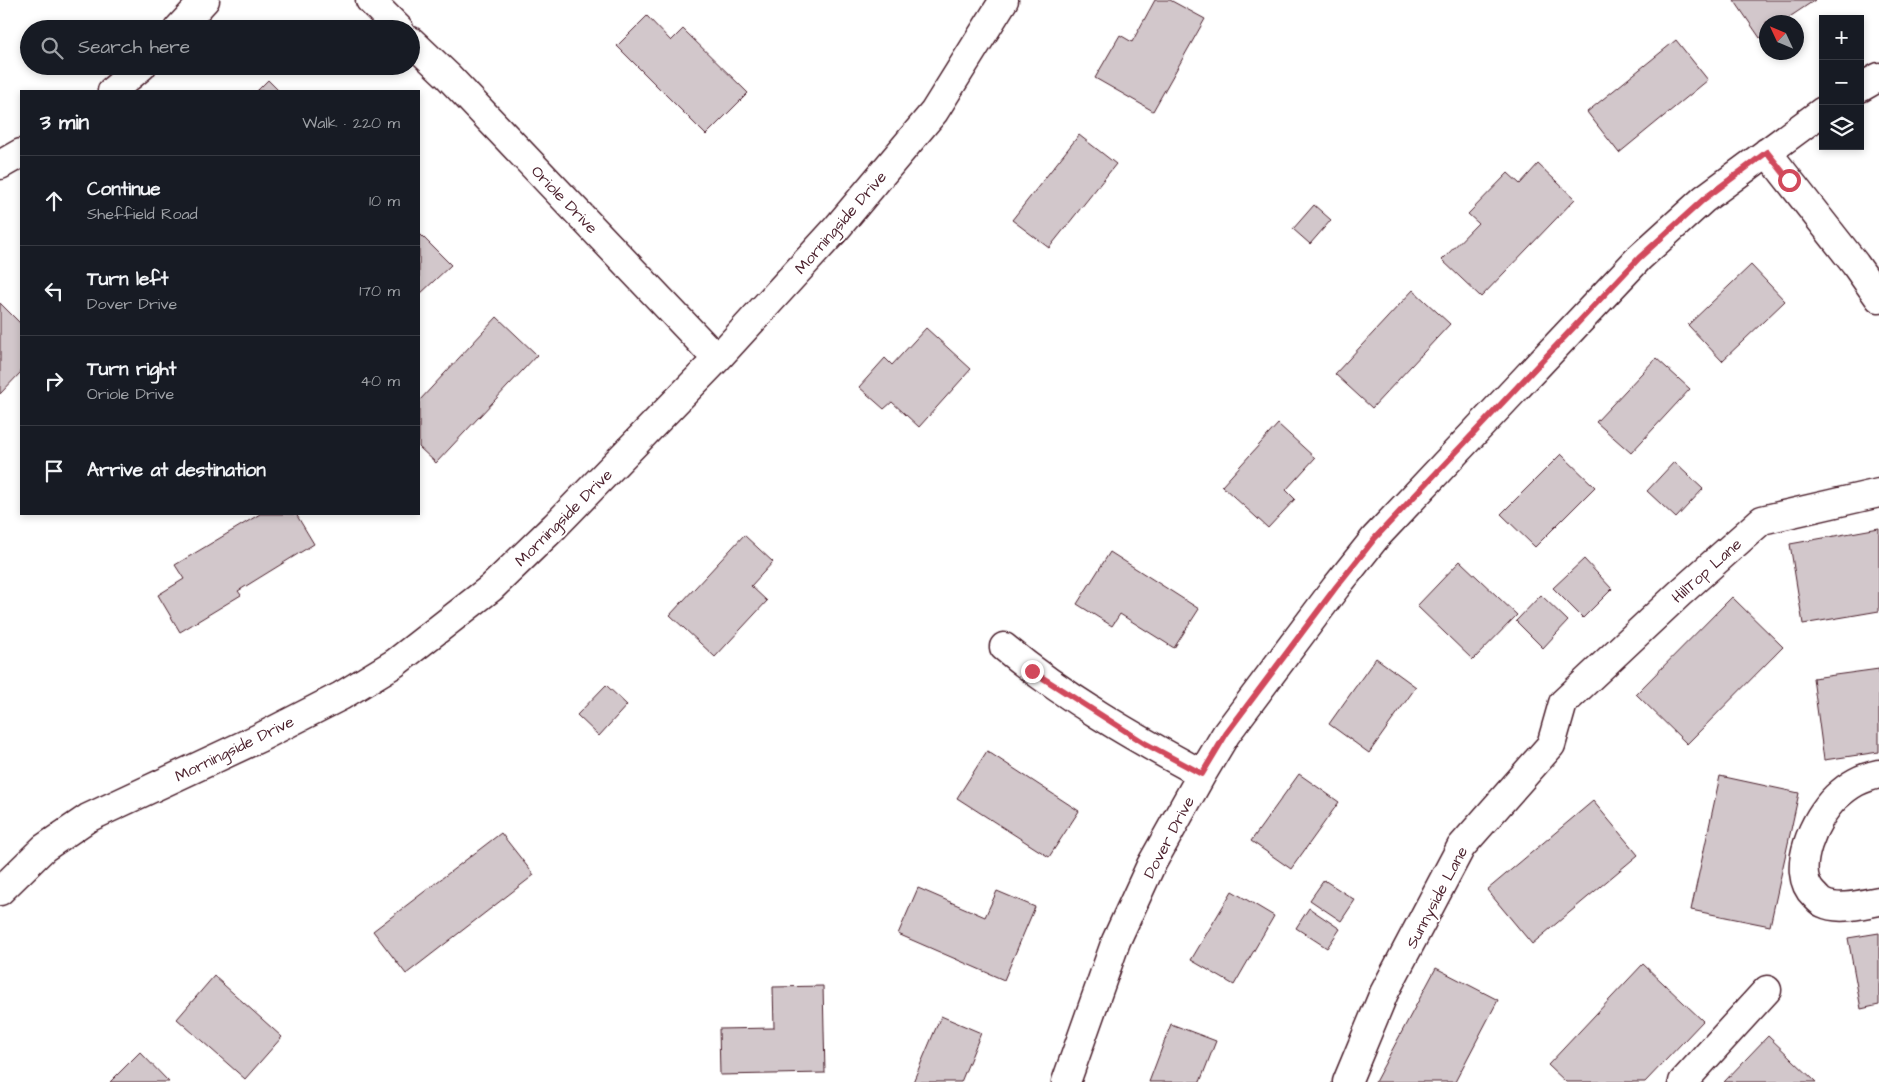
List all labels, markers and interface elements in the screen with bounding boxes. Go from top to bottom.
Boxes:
north arrow [1759,15,1804,60]
map controls [1819,15,1864,150]
button: + [1819,15,1864,60]
search box [20,20,420,75]
icon: search [38,34,66,62]
text: Search here [78,34,190,61]
button: − [1819,60,1864,105]
button: layers [1819,105,1864,150]
text: 3 min [40,108,89,137]
text: Walk · 220 m [302,112,400,134]
street label: Oriole Drive [526,161,603,239]
street label: Morningside Drive [790,166,893,280]
route start [1778,169,1801,192]
text: Continue [87,176,161,203]
icon: ahead [40,187,68,215]
text: 10 m [369,190,400,212]
text: Sheffield Road [87,203,198,225]
text: Turn left [87,266,168,293]
icon: left [40,277,68,305]
text: 170 m [359,280,400,302]
text: Dover Drive [87,293,177,315]
text: Turn right [87,356,176,383]
icon: right [40,367,68,395]
text: 40 m [360,370,400,392]
text: Oriole Drive [87,383,174,405]
icon: arrive [40,457,68,485]
text: Arrive at destination [87,457,266,484]
street label: Morningside Drive [510,464,618,572]
street label: HillTop Lane [1667,533,1747,608]
route end [1021,660,1044,683]
street label: Morningside Drive [171,710,298,788]
street label: Dover Drive [1138,792,1200,882]
street label: Sunnyside Lane [1401,842,1474,953]

